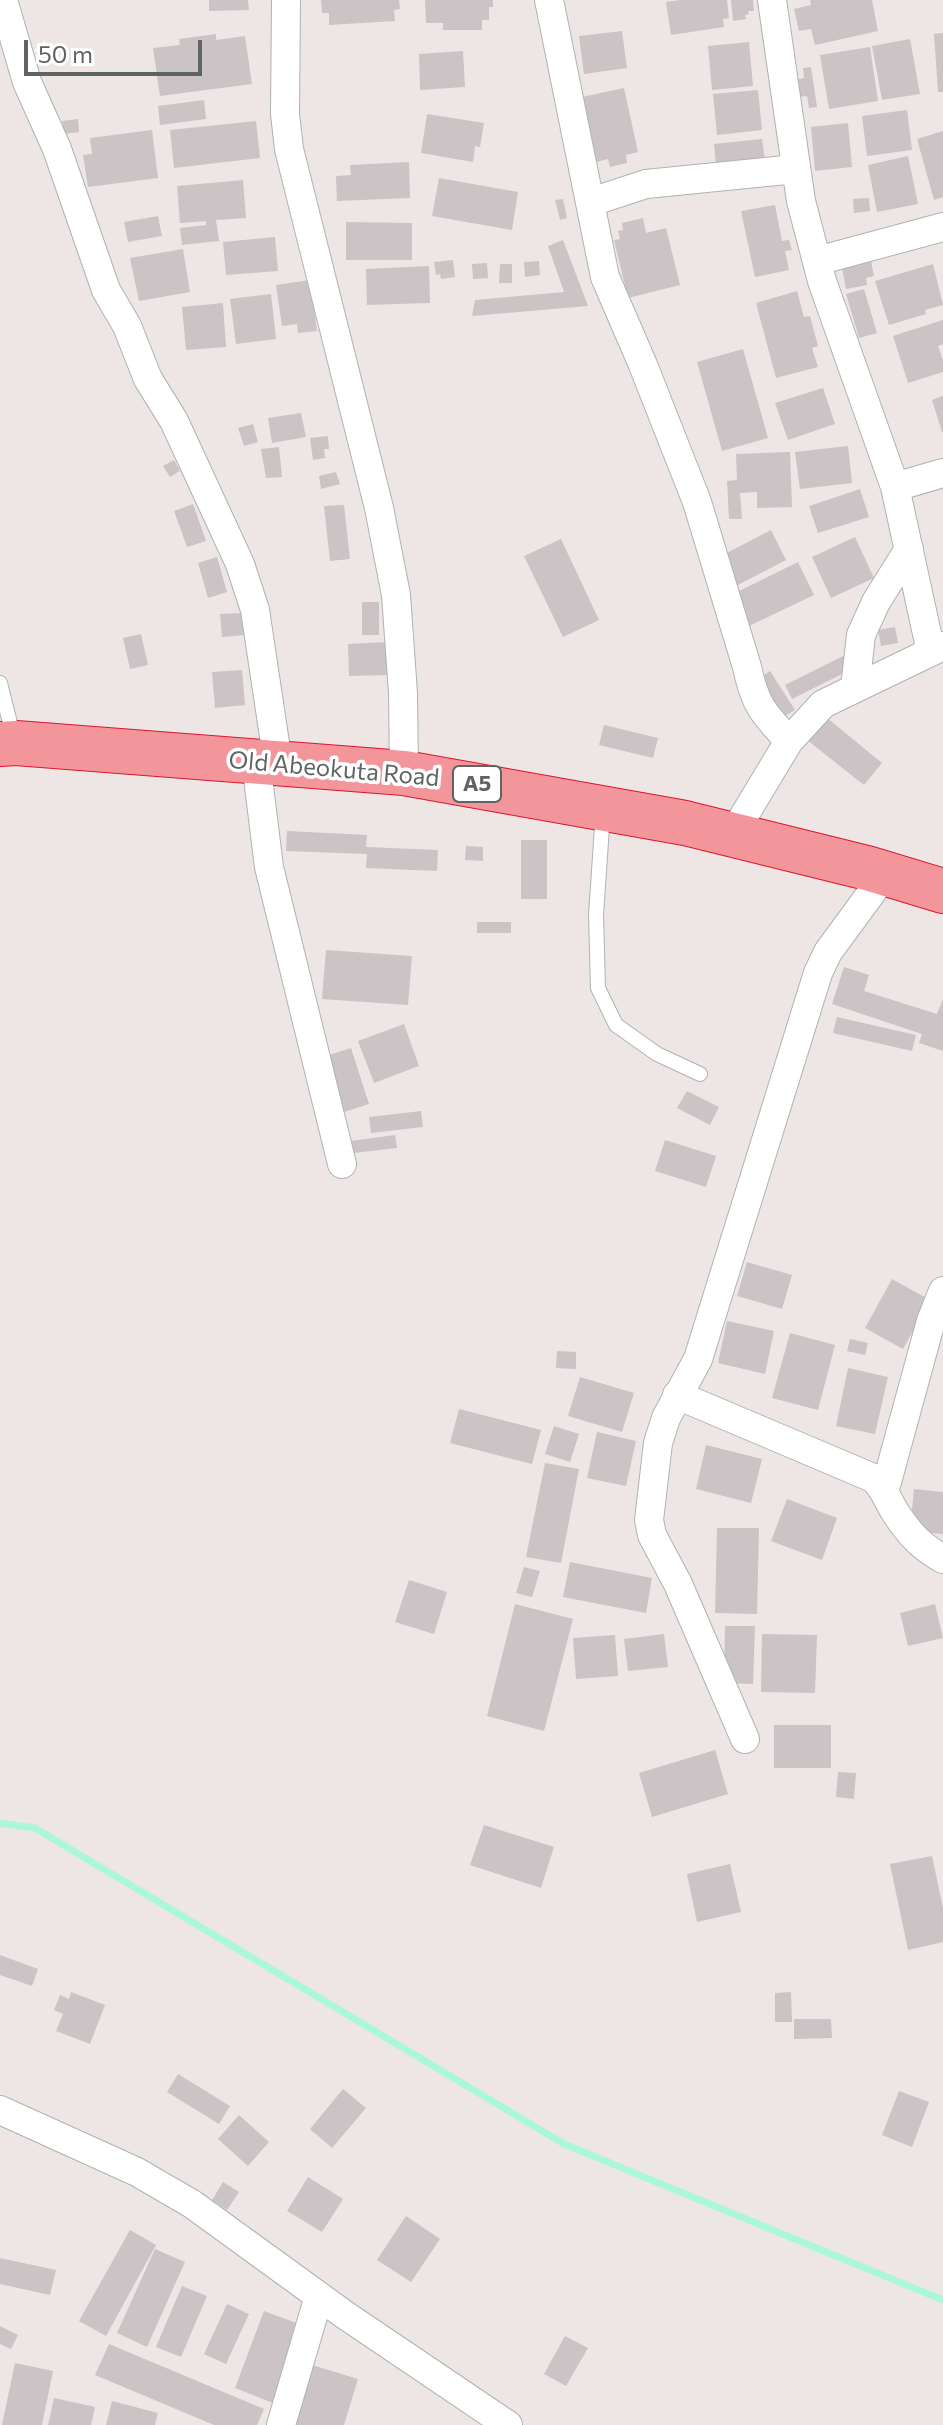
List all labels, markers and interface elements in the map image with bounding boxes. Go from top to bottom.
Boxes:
scale bar [28,24,206,74]
text: 50 m [38,39,93,68]
street label: Old Abeokuta Road [227,745,441,793]
road number: A5 [453,766,501,802]

